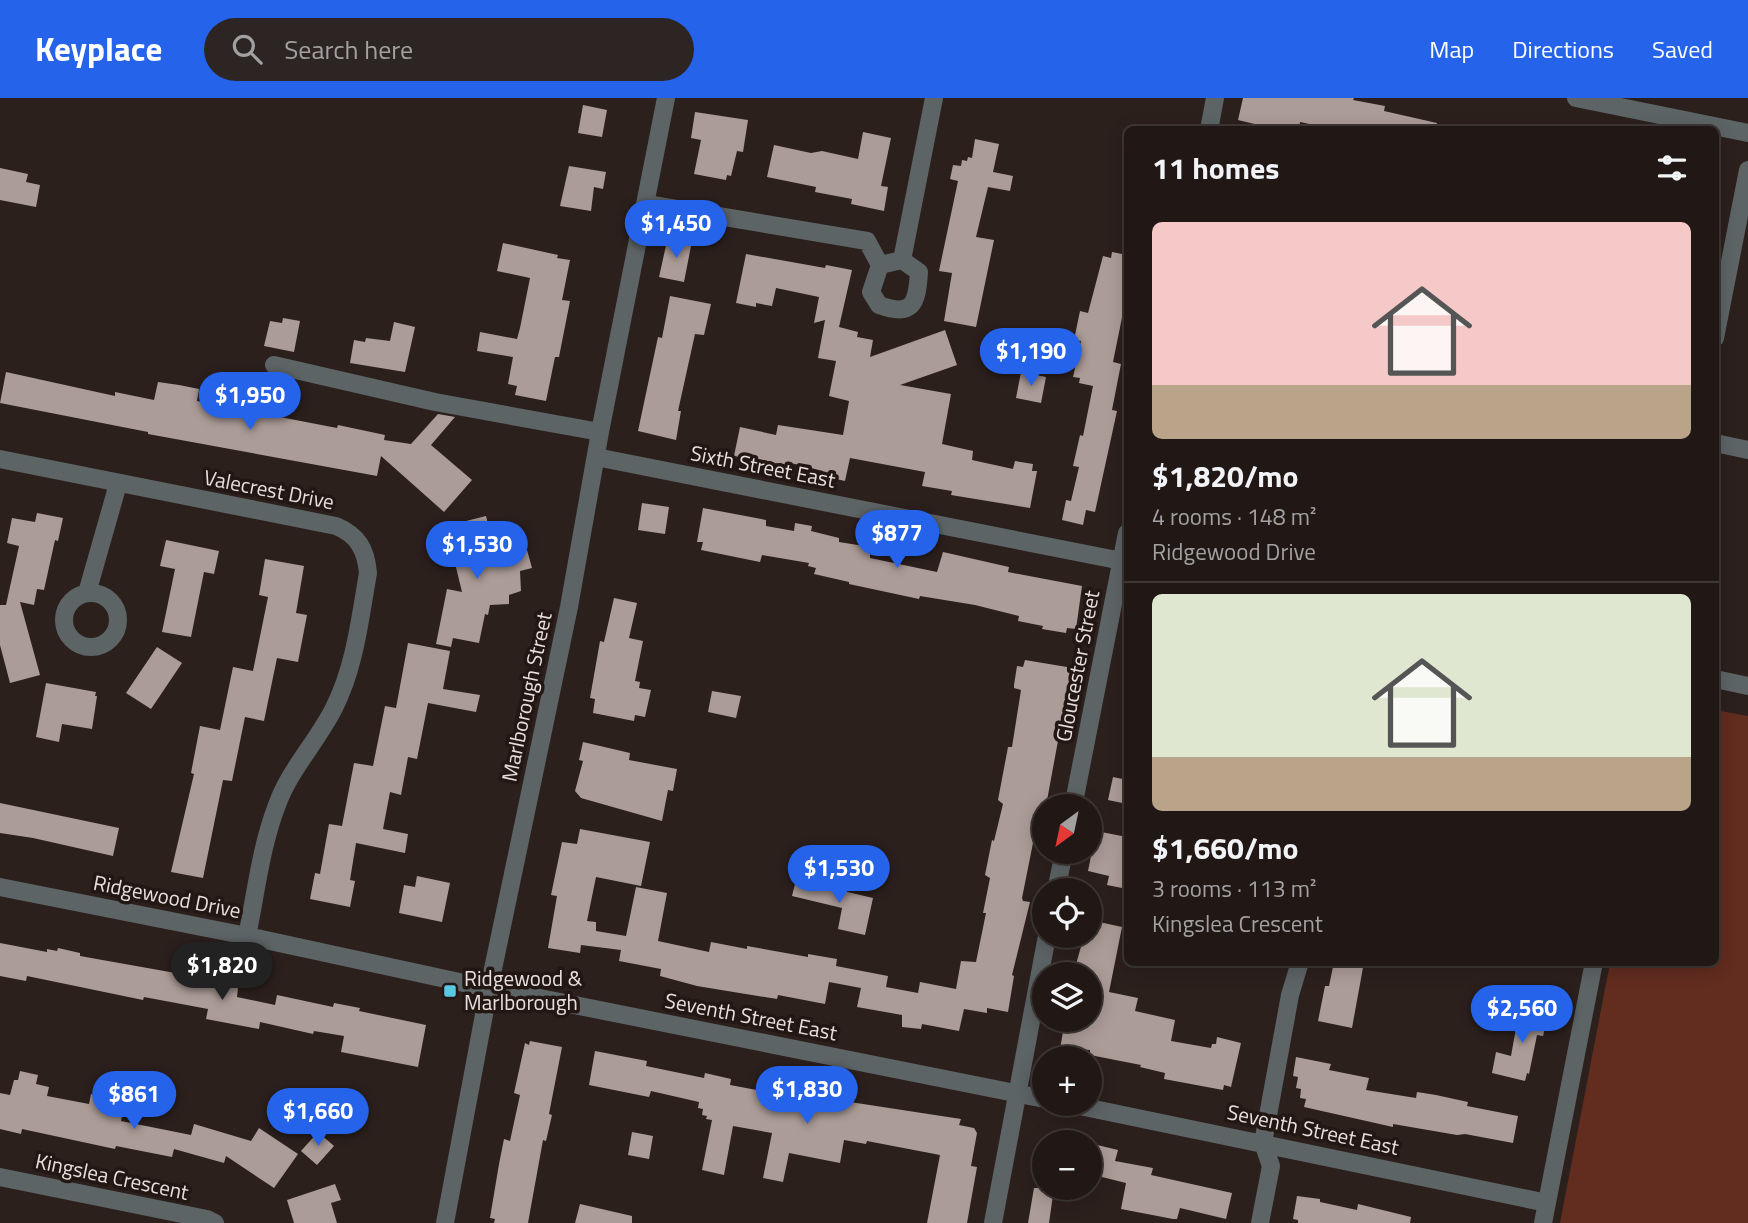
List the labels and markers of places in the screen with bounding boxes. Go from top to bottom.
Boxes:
pin: $1,450 [619,200,733,260]
pin: $1,190 [974,328,1088,388]
pin: $1,950 [193,372,307,432]
pin: $877 [856,510,938,570]
pin: $1,530 [420,522,534,581]
pin: $1,530 [782,846,896,905]
pin: $1,820 [165,942,279,1002]
place label: Ridgewood & Marlborough [464,962,583,1018]
marker: Ridgewood & Marlborough [442,983,458,999]
pin: $2,560 [1465,986,1579,1045]
pin: $1,830 [750,1066,864,1126]
pin: $861 [93,1072,175,1131]
pin: $1,660 [261,1088,375,1148]

